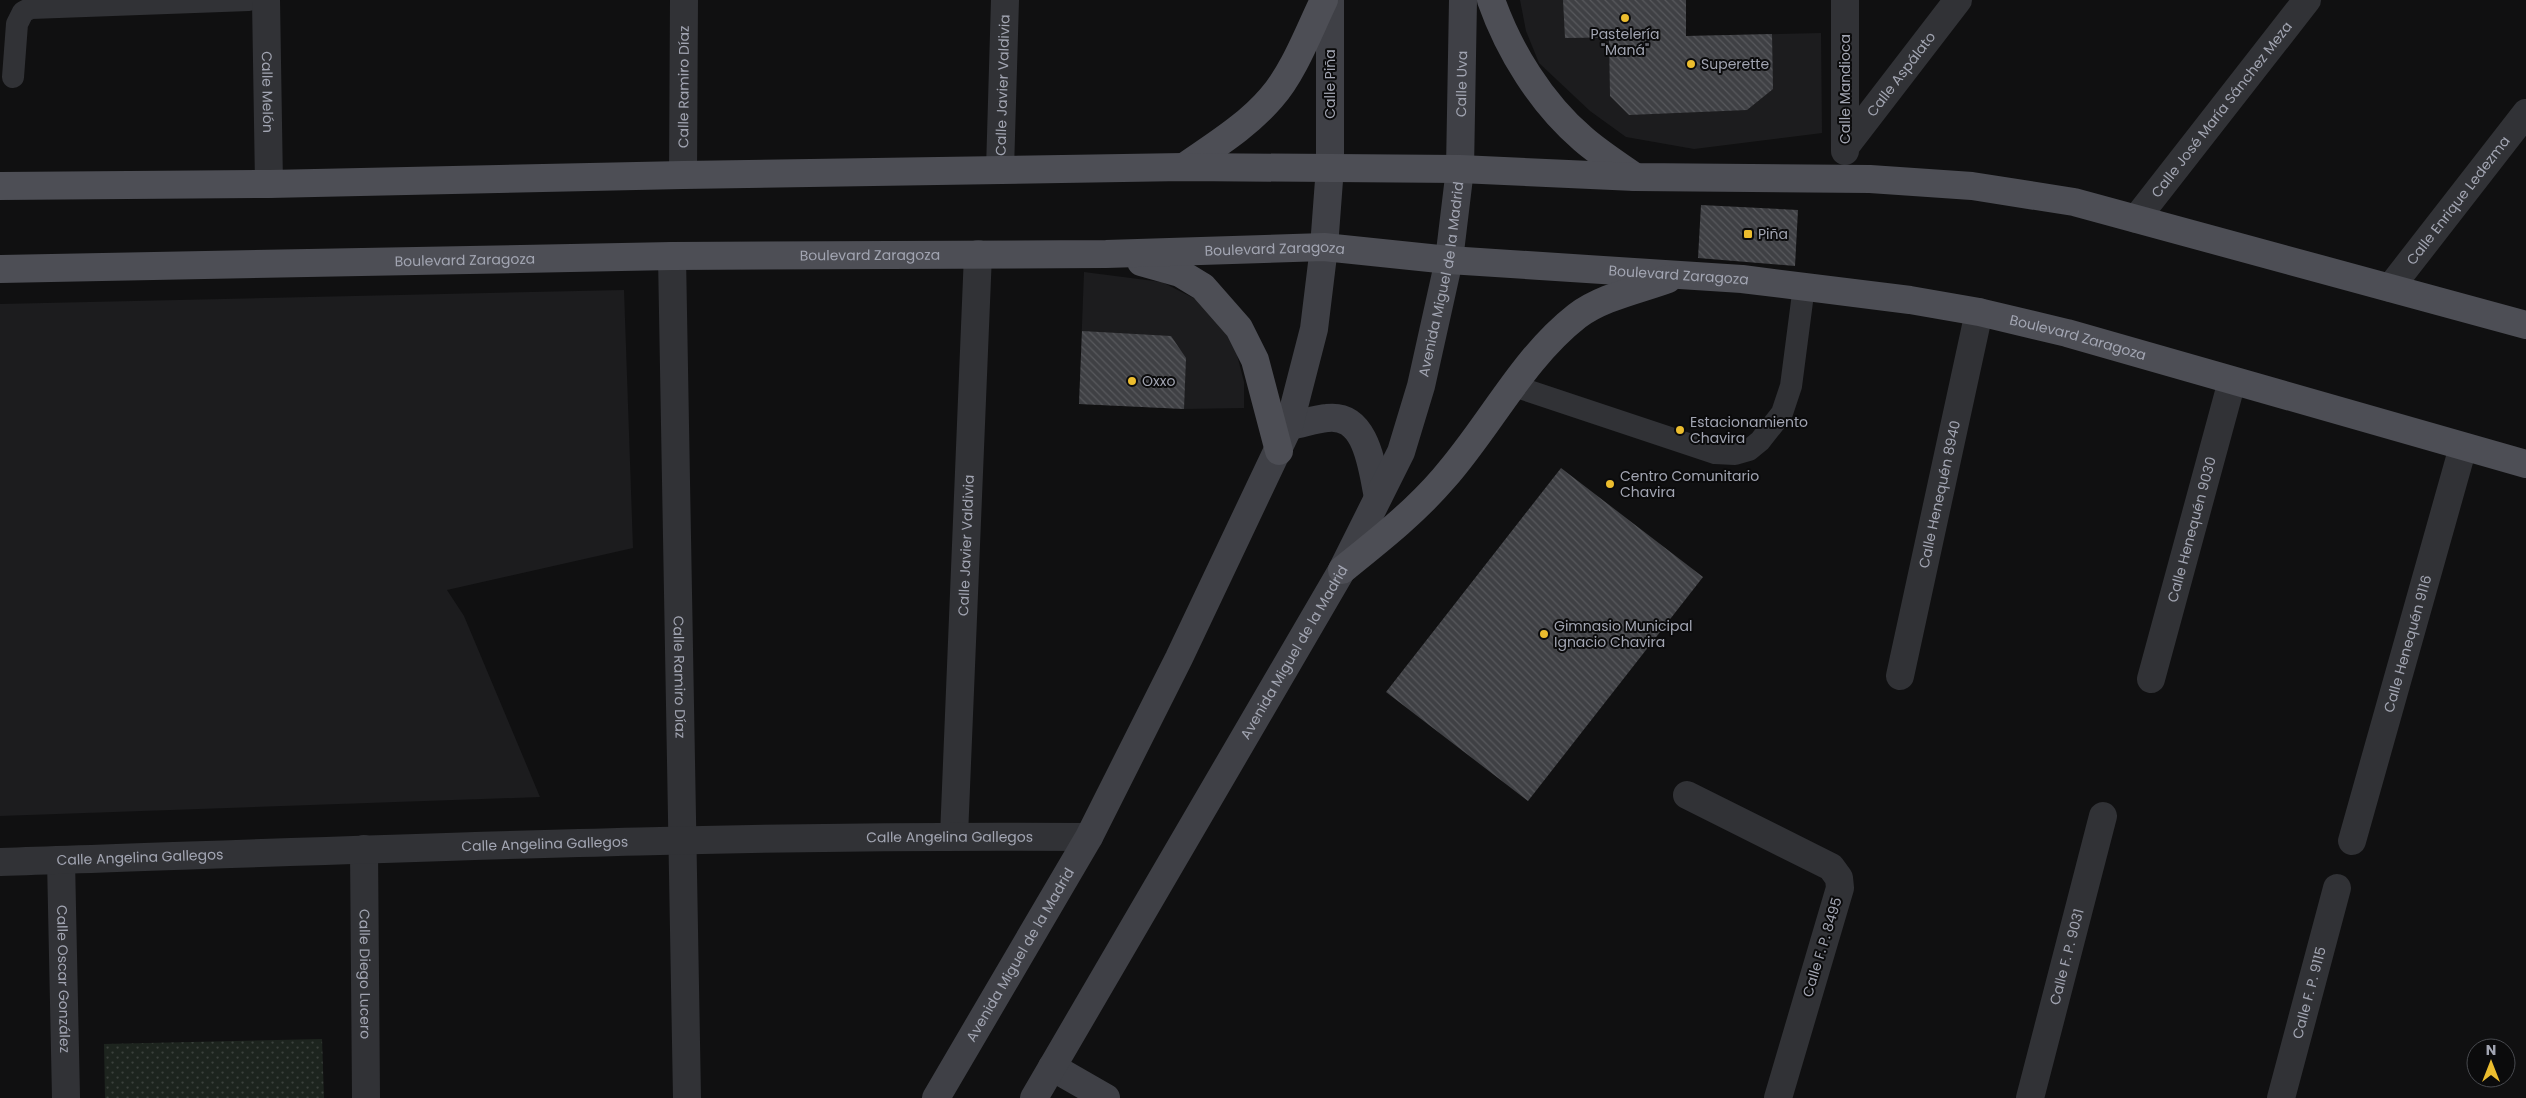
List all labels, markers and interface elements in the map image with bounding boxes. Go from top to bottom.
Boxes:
marker: Pastelería "Maná" [1619,12,1631,24]
street label: Calle Javier Valdivia [990,14,1015,156]
street label: Calle José María Sánchez Meza [2146,17,2297,202]
place label: Pastelería "Maná" [1591,24,1659,60]
street label: Calle Ramiro Díaz [673,26,694,148]
street label: Calle Aspálato [1862,27,1940,121]
street label: Calle Mandioca [1835,34,1855,144]
street label: Calle Piña [1320,49,1340,119]
street label: Calle Melón [257,51,278,133]
street label: Calle Uva [1451,51,1472,117]
place label: Superette [1701,54,1769,74]
marker: Superette [1685,58,1697,70]
street label: Calle Enrique Ledezma [2402,132,2515,269]
street label: Avenida Miguel de la Madrid [1413,180,1468,379]
place label: Piña [1758,224,1788,244]
marker: Piña [1742,228,1754,240]
street label: Boulevard Zaragoza [1204,237,1346,261]
street label: Boulevard Zaragoza [800,245,940,265]
street label: Boulevard Zaragoza [394,249,535,271]
street label: Boulevard Zaragoza [1608,260,1750,290]
street label: Boulevard Zaragoza [2008,310,2148,365]
place label: Oxxo [1142,371,1175,391]
marker: Oxxo [1126,375,1138,387]
place label: Estacionamiento Chavira [1690,412,1808,448]
street label: Calle Henequén 8940 [1914,418,1965,570]
marker: Estacionamiento Chavira [1674,424,1686,436]
street label: Calle Henequén 9030 [2162,454,2221,605]
place label: Centro Comunitario Chavira [1620,466,1759,502]
street label: Calle Javier Valdivia [953,474,979,616]
marker: Centro Comunitario Chavira [1604,478,1616,490]
street label: Avenida Miguel de la Madrid [1235,561,1353,743]
street label: Calle Henequén 9116 [2379,572,2437,715]
street label: Calle Ramiro Díaz [668,615,691,738]
place label: Gimnasio Municipal Ignacio Chavira [1554,616,1692,652]
marker: Gimnasio Municipal Ignacio Chavira [1538,628,1550,640]
street label: Calle Angelina Gallegos [866,827,1033,847]
street label: Calle Angelina Gallegos [461,832,628,856]
street label: Calle Angelina Gallegos [56,844,224,870]
street label: Avenida Miguel de la Madrid [961,864,1079,1046]
street label: Calle F. P. 8495 [1797,895,1847,999]
street label: Calle Oscar González [52,905,75,1053]
street label: Calle F. P. 9031 [2045,906,2089,1007]
street label: Calle Diego Lucero [354,909,376,1039]
street label: Calle F. P. 9115 [2287,944,2331,1041]
north arrow [2466,1038,2516,1088]
text: N [2486,1040,2496,1060]

